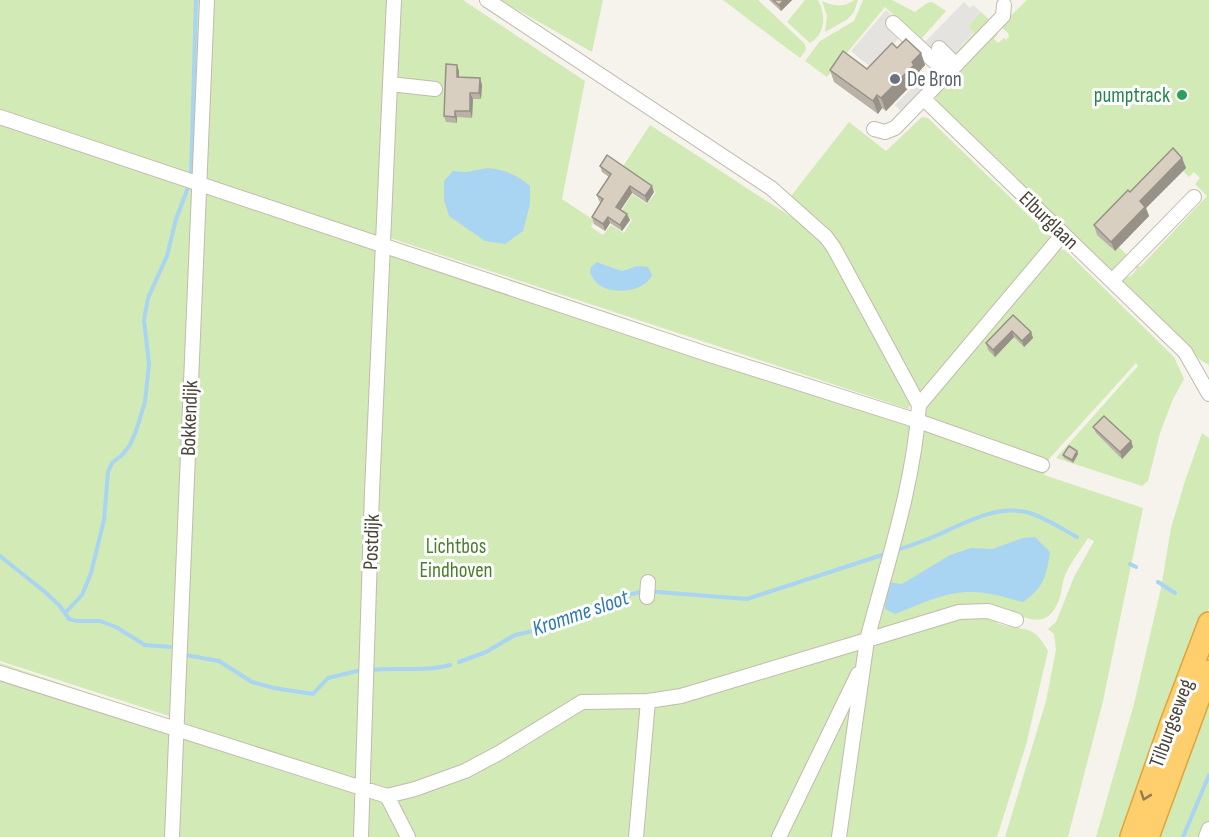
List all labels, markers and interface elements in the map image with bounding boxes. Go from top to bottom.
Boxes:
place label: De Bron [907,67,962,92]
marker: De Bron [888,72,902,86]
place label: pumptrack [1094,83,1170,108]
marker: pumptrack [1175,88,1189,102]
street label: Elburglaan [1014,186,1084,255]
street label: Bokkendijk [176,380,203,456]
street label: Postdijk [358,514,385,570]
park label: Lichtbos Eindhoven [419,534,493,583]
water label: Kromme sloot [529,584,634,643]
street label: Tilburgseweg [1144,676,1199,771]
one-way arrow [1140,790,1153,801]

